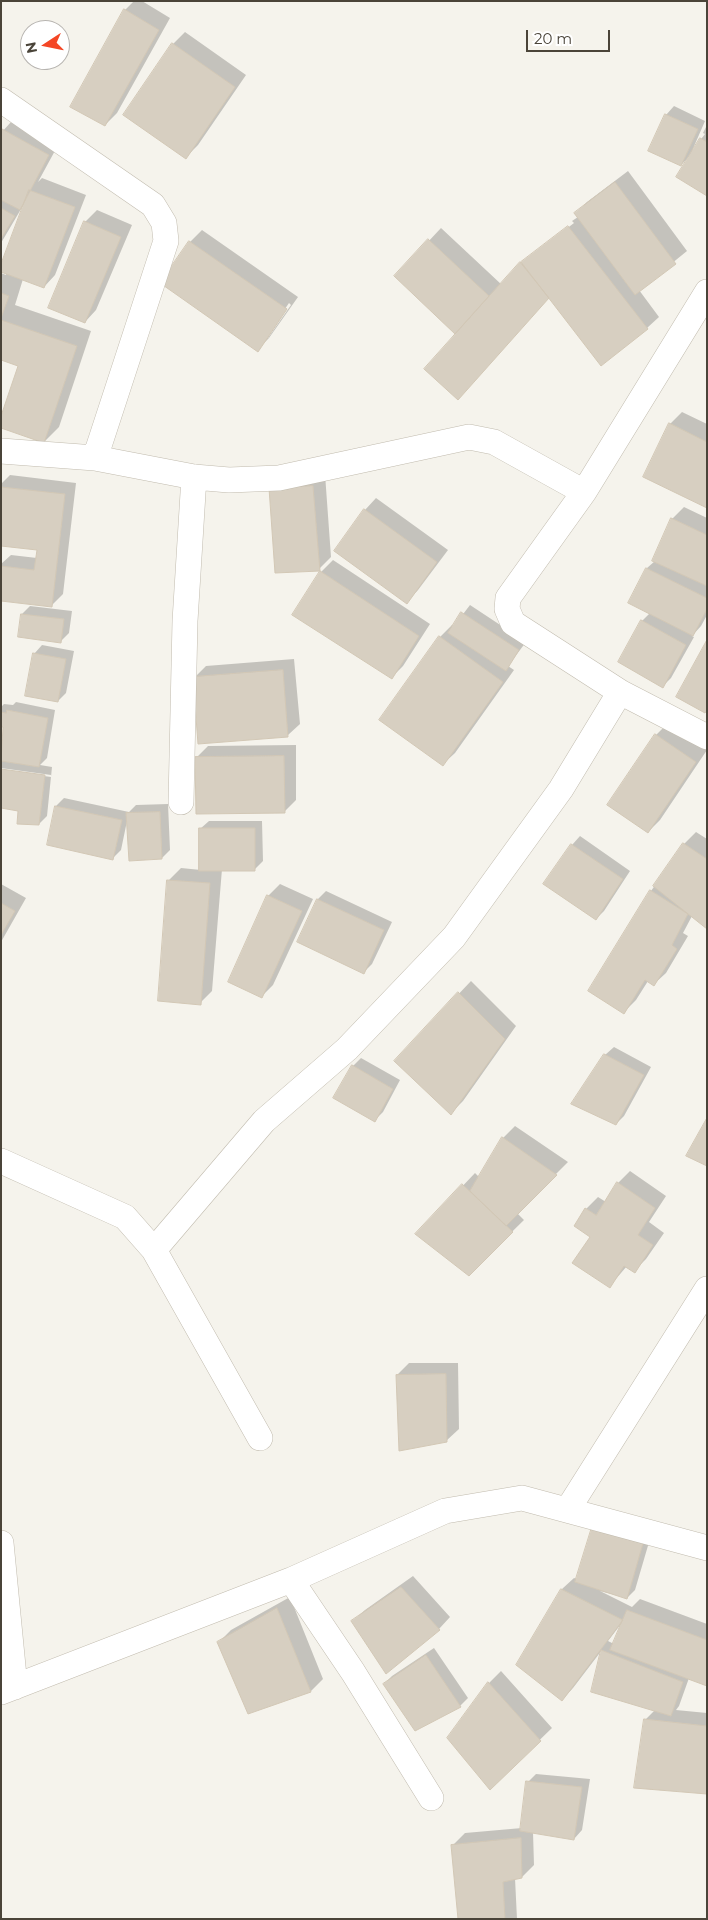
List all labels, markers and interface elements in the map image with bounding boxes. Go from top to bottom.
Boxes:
north arrow [20,20,70,70]
scale bar [528,20,612,52]
text: 20 m [534,29,572,48]
text: N [21,40,41,55]

